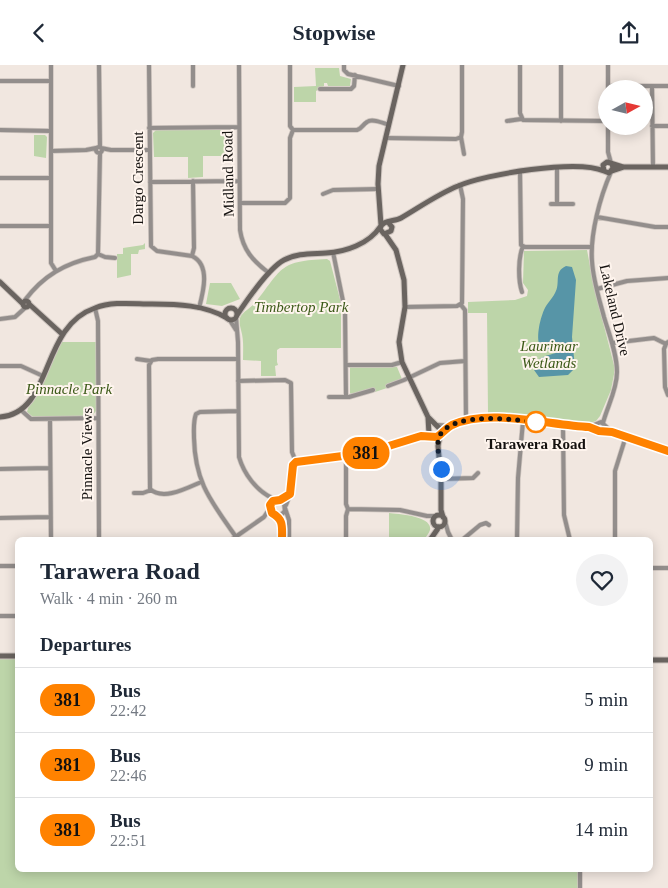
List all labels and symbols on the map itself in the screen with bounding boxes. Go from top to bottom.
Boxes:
north arrow [598,80,652,135]
street label: Dargo Crescent [130,130,146,225]
street label: Midland Road [219,130,237,217]
street label: Lakeland Drive [597,263,633,358]
park label: Timbertop Park [254,299,349,315]
park label: Laurimar Wetlands [519,338,578,371]
park label: Pinnacle Park [25,381,112,397]
street label: Pinnacle Views [79,408,95,500]
marker: Tarawera Road [525,411,547,433]
place label: Tarawera Road [486,436,587,452]
line badge: 381 [337,437,395,469]
your location [429,457,454,482]

